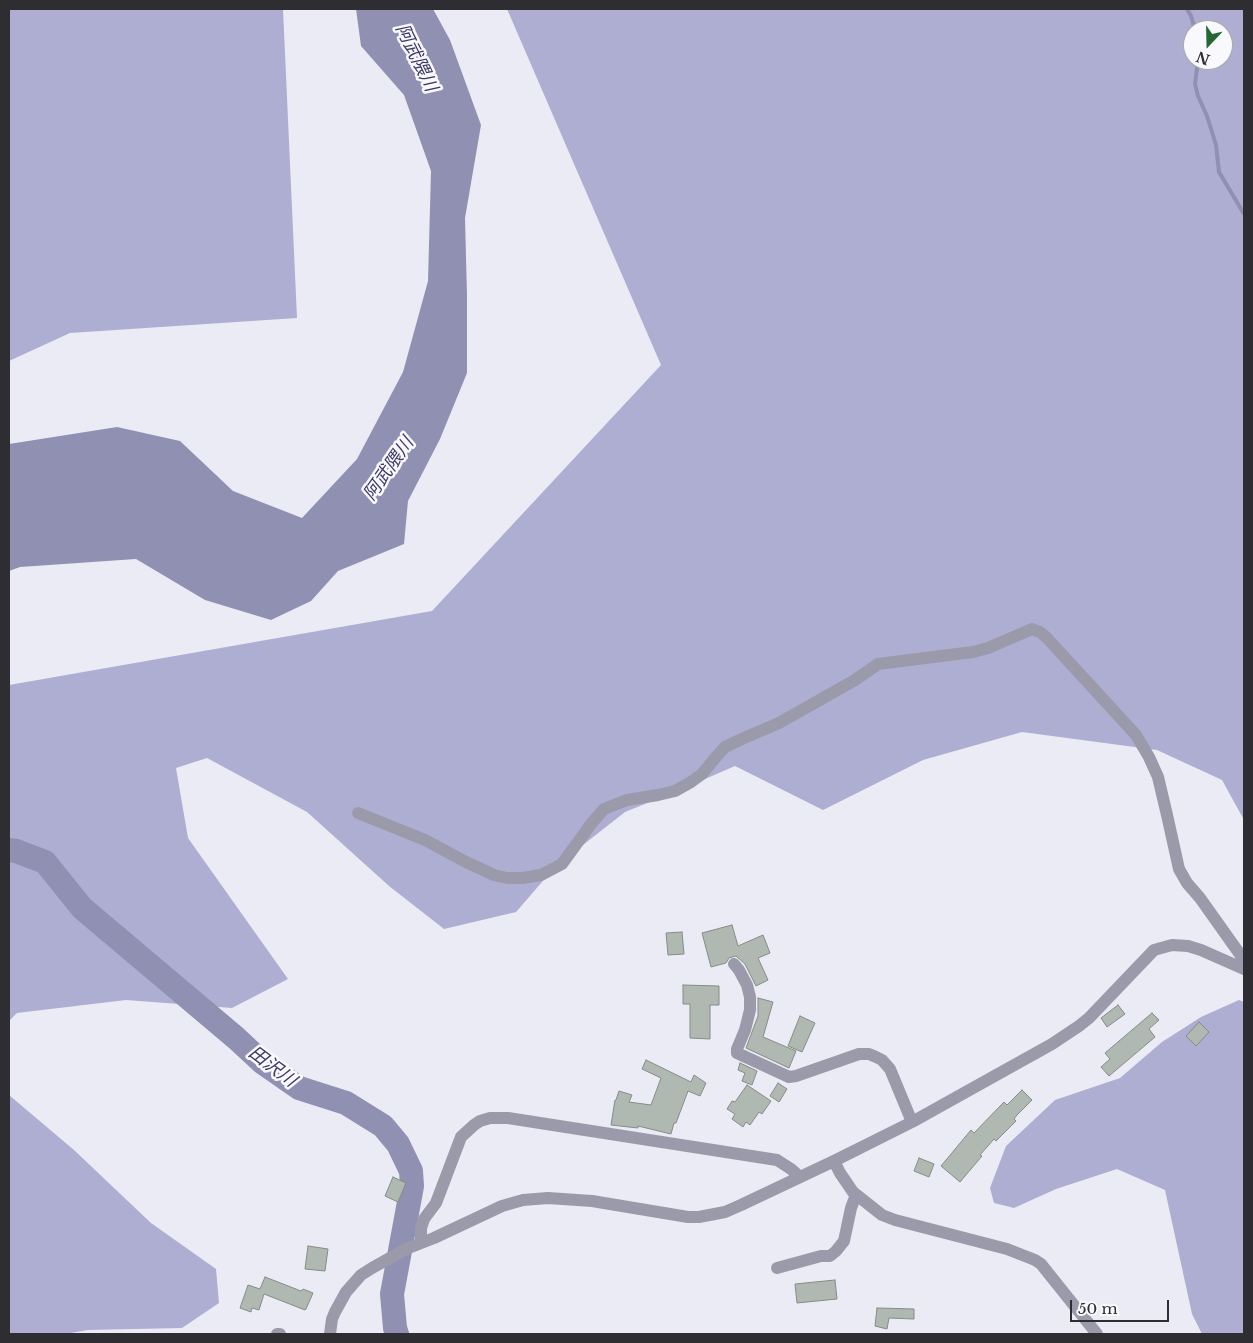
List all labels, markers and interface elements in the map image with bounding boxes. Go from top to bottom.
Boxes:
north arrow [1183,20,1233,70]
water label: 阿武隈川 [391,21,441,95]
text: N [1194,47,1212,69]
water label: 阿武隈川 [360,433,418,505]
water label: 田沢川 [244,1042,300,1092]
scale bar [1073,1290,1172,1322]
text: 50 m [1078,1299,1118,1318]

